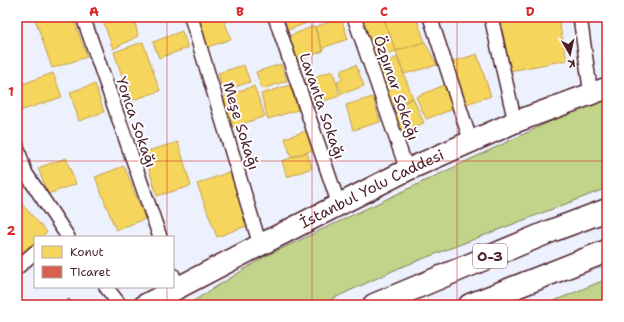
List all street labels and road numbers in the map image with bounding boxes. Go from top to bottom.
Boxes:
street label: Özpınar Sokağı [369,33,423,143]
street label: Lavanta Sokağı [294,50,350,162]
street label: Yonca Sokağı [111,74,161,170]
street label: Meşe Sokağı [218,80,264,172]
street label: İstanbul Yolu Caddesi [296,145,447,233]
road number: O-3 [473,244,507,268]

